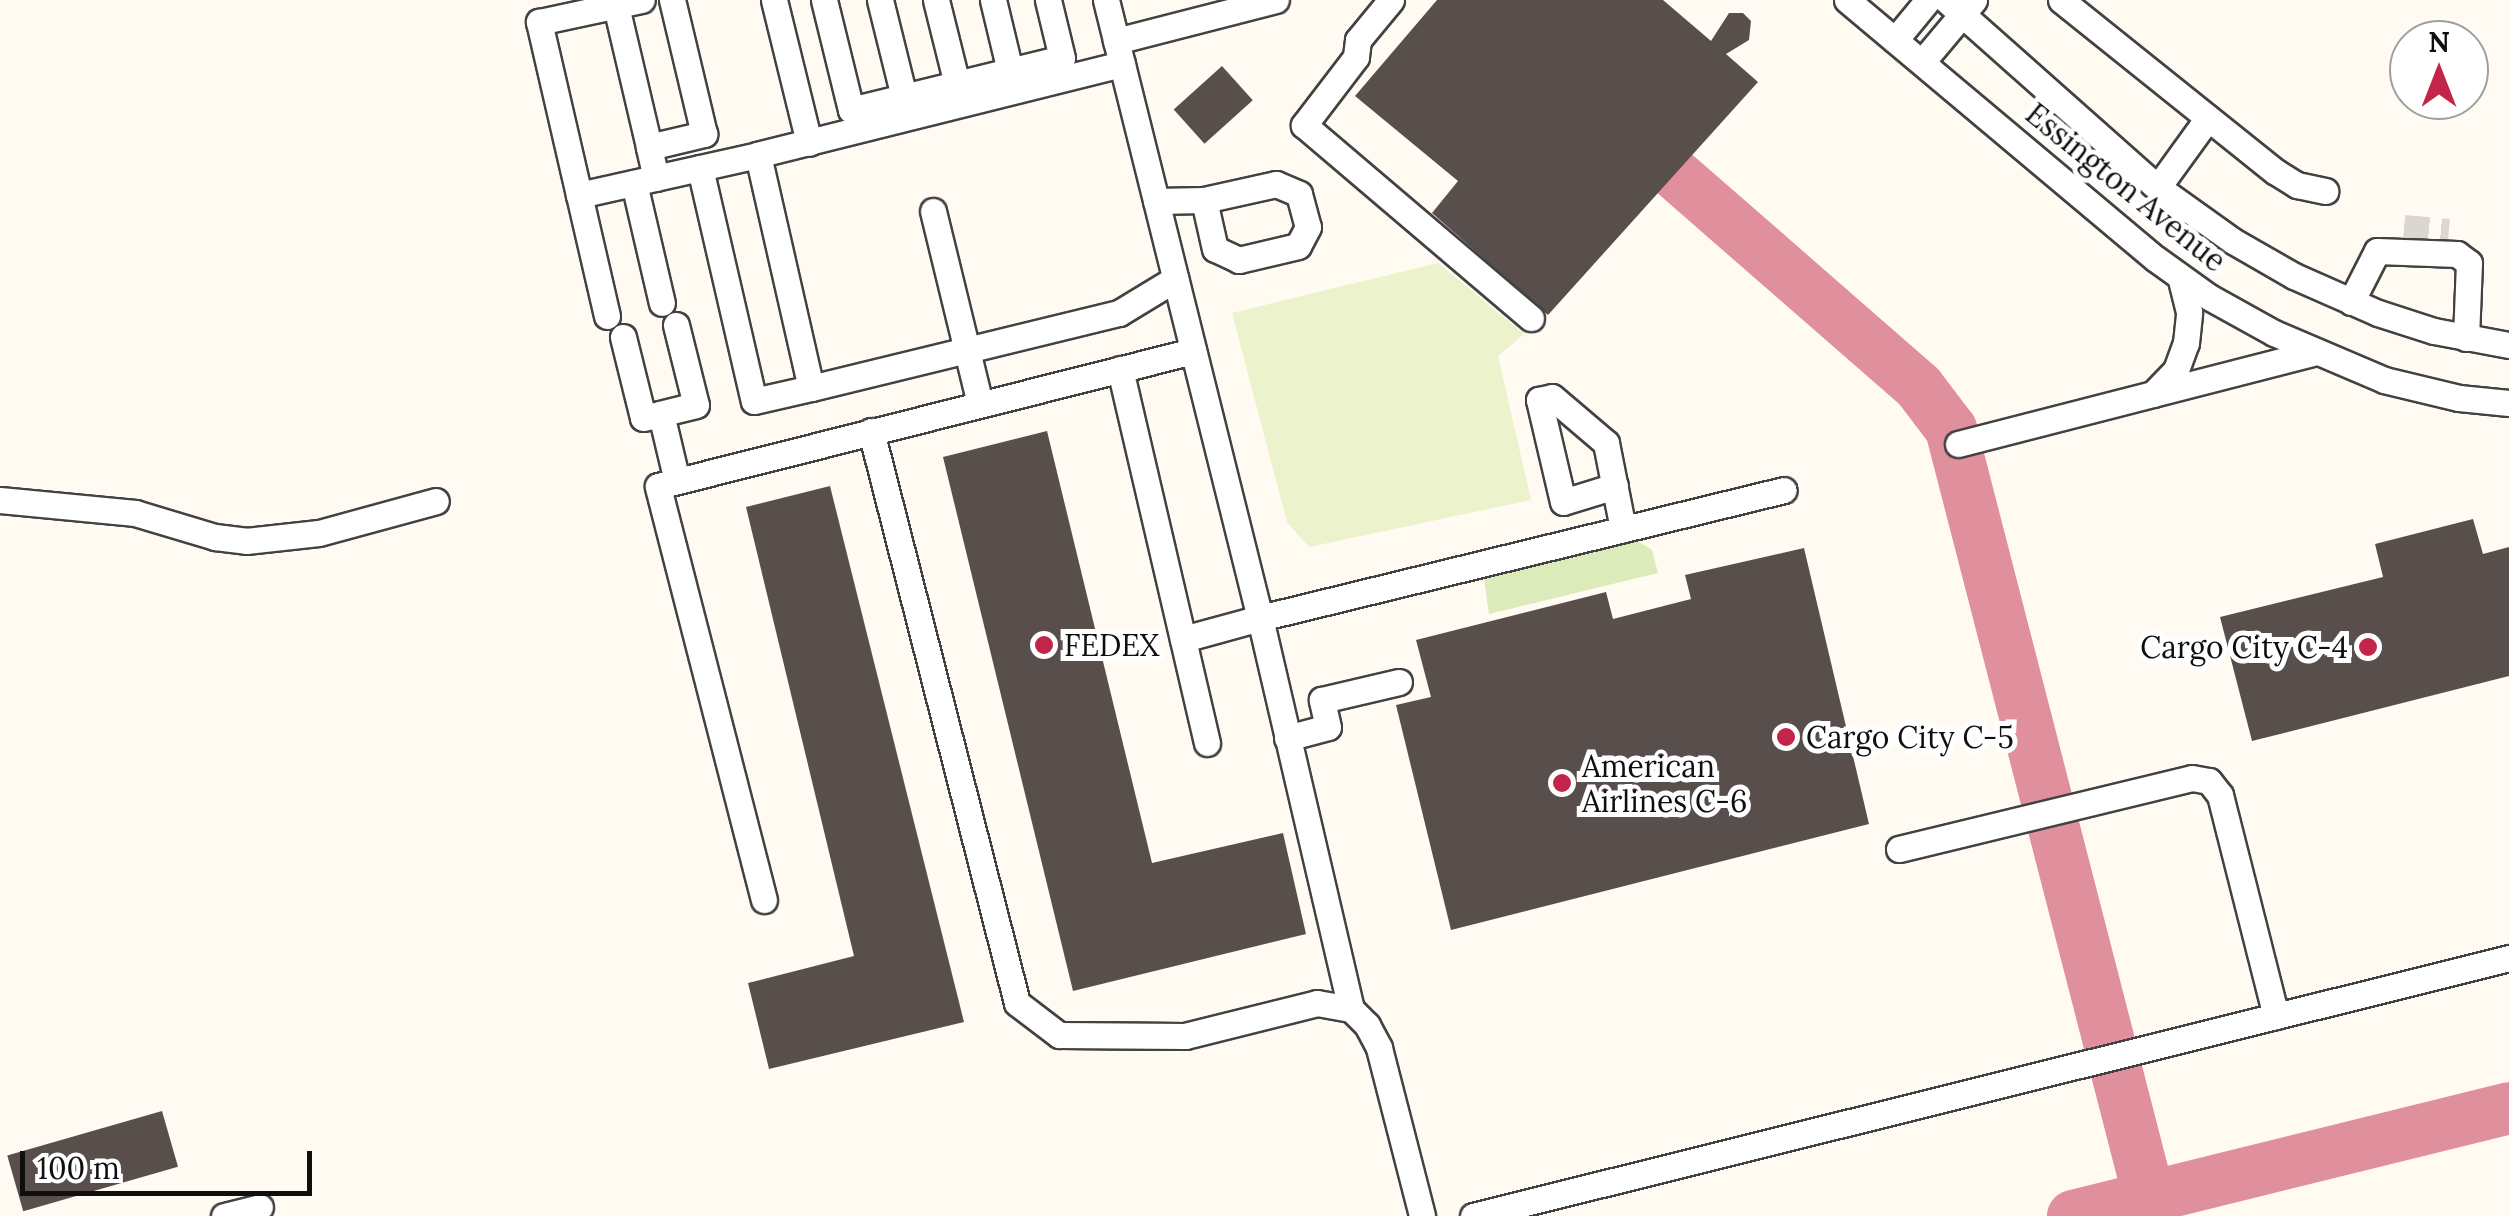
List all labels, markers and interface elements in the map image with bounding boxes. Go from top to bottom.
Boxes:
north arrow [2389,20,2489,120]
text: N [2428,24,2450,60]
street label: Essington Avenue [2019,95,2233,279]
place label: FEDEX [1064,627,1159,663]
place label: Cargo City C-4 [2140,629,2348,665]
marker: FEDEX [1033,634,1055,656]
marker: Cargo City C-4 [2357,636,2379,658]
place label: Cargo City C-5 [1806,719,2014,755]
marker: Cargo City C-5 [1775,726,1797,748]
place label: American Airlines C-6 [1582,748,1747,818]
marker: American Airlines C-6 [1551,772,1573,794]
scale bar [25,1131,318,1193]
text: 100 m [37,1149,120,1187]

